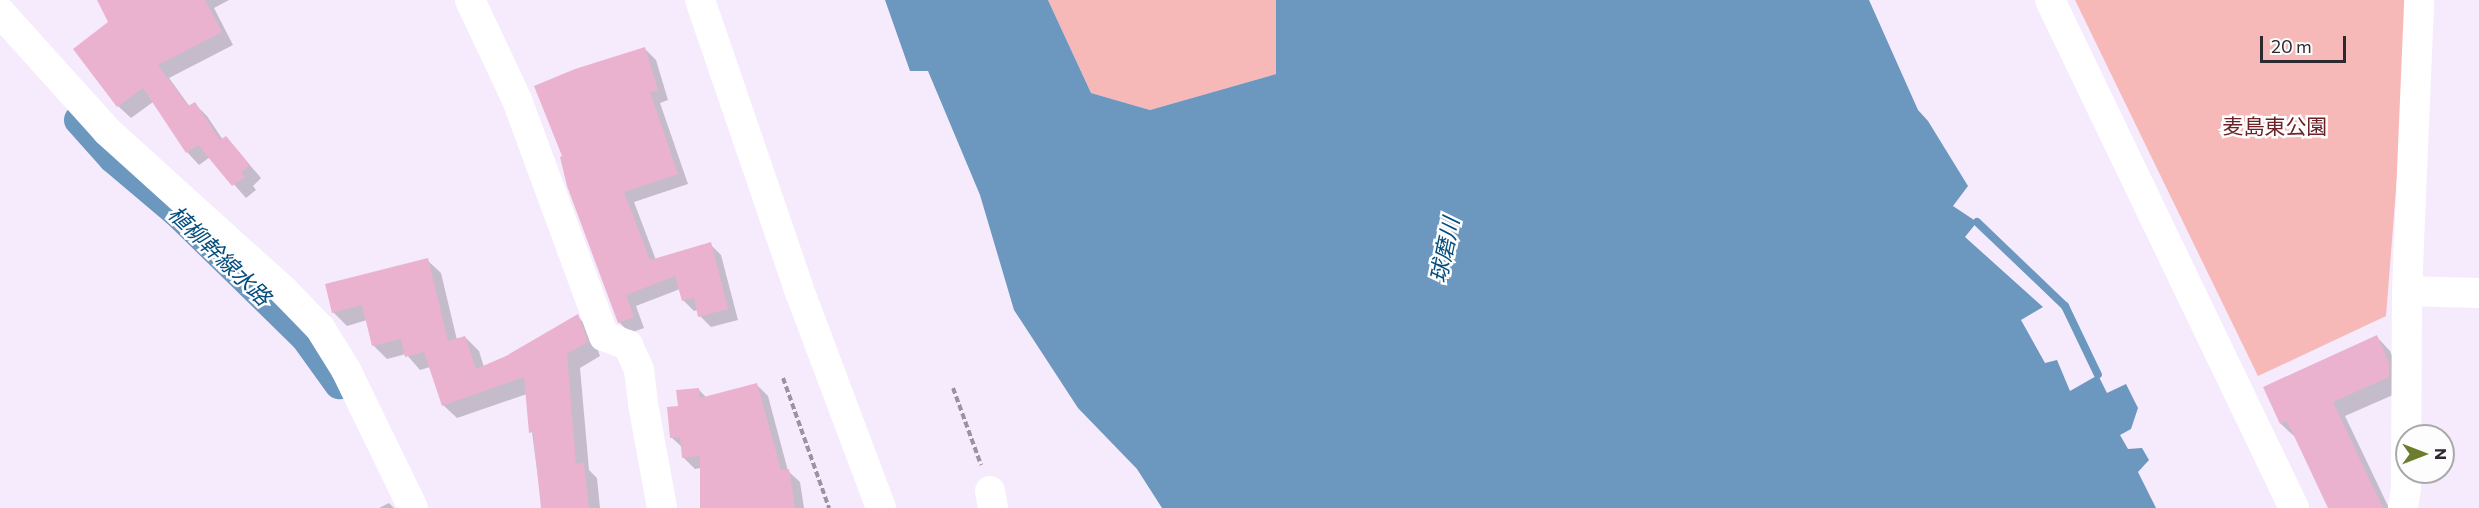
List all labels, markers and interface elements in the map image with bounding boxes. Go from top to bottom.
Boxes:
scale bar [2263,24,2348,62]
text: 20 m [2271,35,2312,57]
park label: 麦島東公園 [2223,113,2327,139]
water label: 植柳幹線水路 [163,200,277,310]
water label: 球磨川 [1424,215,1464,285]
north arrow [2395,424,2455,484]
text: N [2432,448,2451,460]

